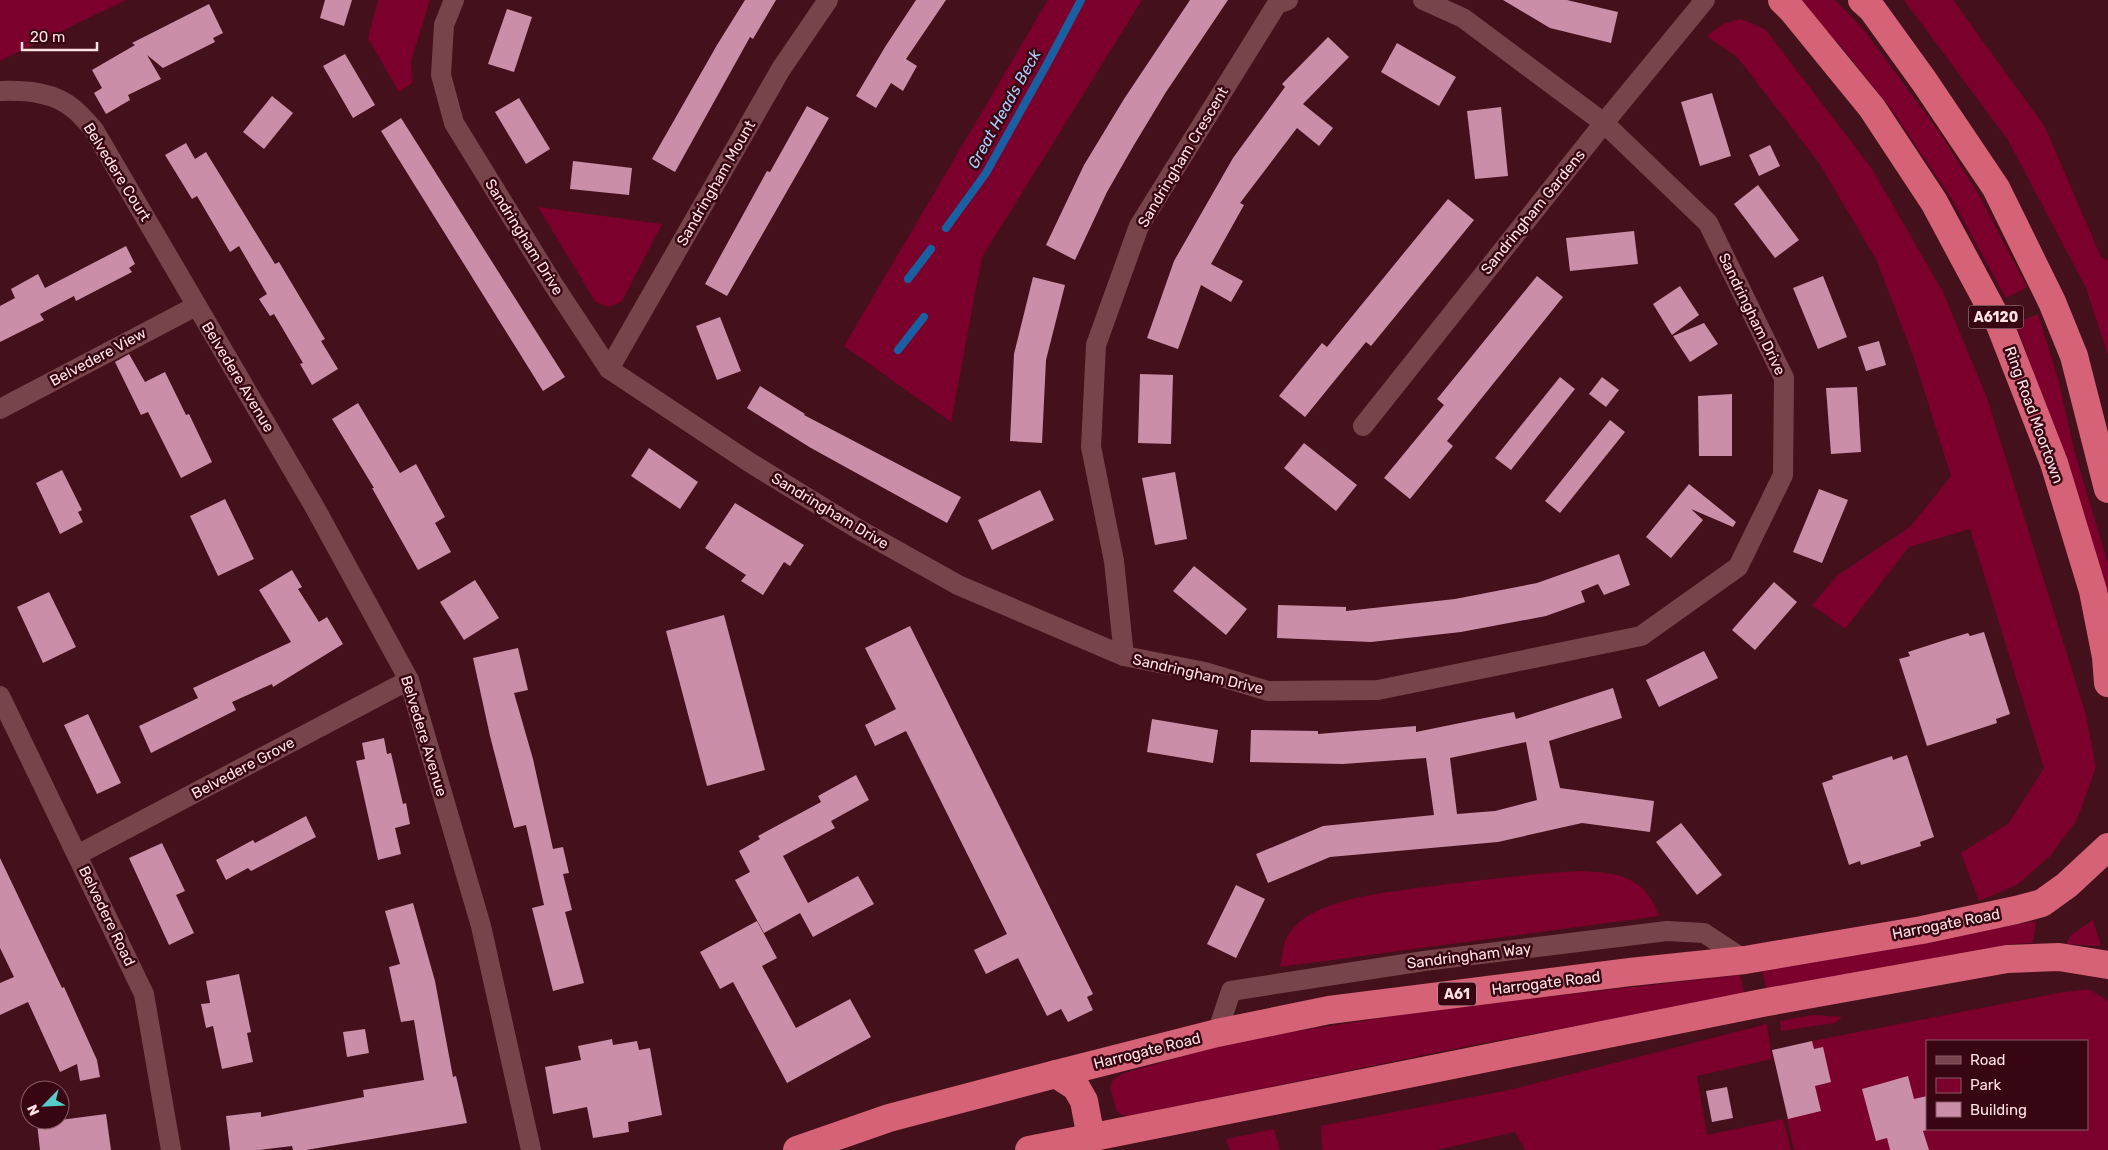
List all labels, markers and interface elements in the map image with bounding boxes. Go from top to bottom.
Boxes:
scale bar [22,20,98,52]
text: 20 m [30,28,65,46]
water label: Great Heads Beck [963,45,1045,172]
street label: Sandringham Crescent [1134,83,1232,230]
street label: Sandringham Mount [673,117,759,249]
street label: Belvedere Court [80,119,155,225]
street label: Sandringham Gardens [1477,146,1589,278]
street label: Sandringham Drive [481,176,567,298]
street label: Sandringham Drive [1715,250,1789,378]
road number: A6120 [1968,306,2024,328]
street label: Belvedere Avenue [198,319,278,435]
street label: Belvedere View [47,324,149,390]
street label: Ring Road Moortown [2001,344,2067,486]
street label: Sandringham Drive [768,469,892,553]
street label: Sandringham Drive [1131,650,1265,698]
street label: Belvedere Avenue [397,673,451,799]
street label: Belvedere Grove [188,733,298,803]
street label: Belvedere Road [75,863,139,969]
street label: Harrogate Road [1891,905,2001,943]
street label: Sandringham Way [1406,939,1532,973]
street label: Harrogate Road [1491,967,1601,999]
road number: A61 [1438,982,1476,1006]
street label: Harrogate Road [1092,1029,1202,1073]
legend [1926,1040,2088,1130]
text: Road [1970,1051,2006,1069]
text: Park [1970,1076,2001,1094]
north arrow [20,1080,70,1130]
text: Building [1970,1101,2027,1119]
text: N [24,1102,43,1118]

